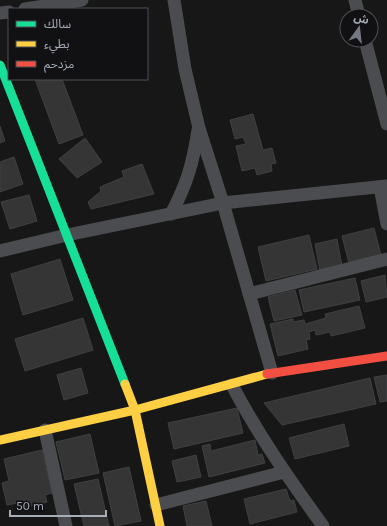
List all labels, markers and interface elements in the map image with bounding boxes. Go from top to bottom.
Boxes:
legend [8,8,148,80]
north arrow [339,8,379,48]
text: ش [352,11,370,27]
text: سالك [44,17,71,31]
text: بطيء [44,37,70,54]
text: مزدحم [44,57,74,73]
scale bar [10,492,106,518]
text: 50 m [16,499,44,513]

